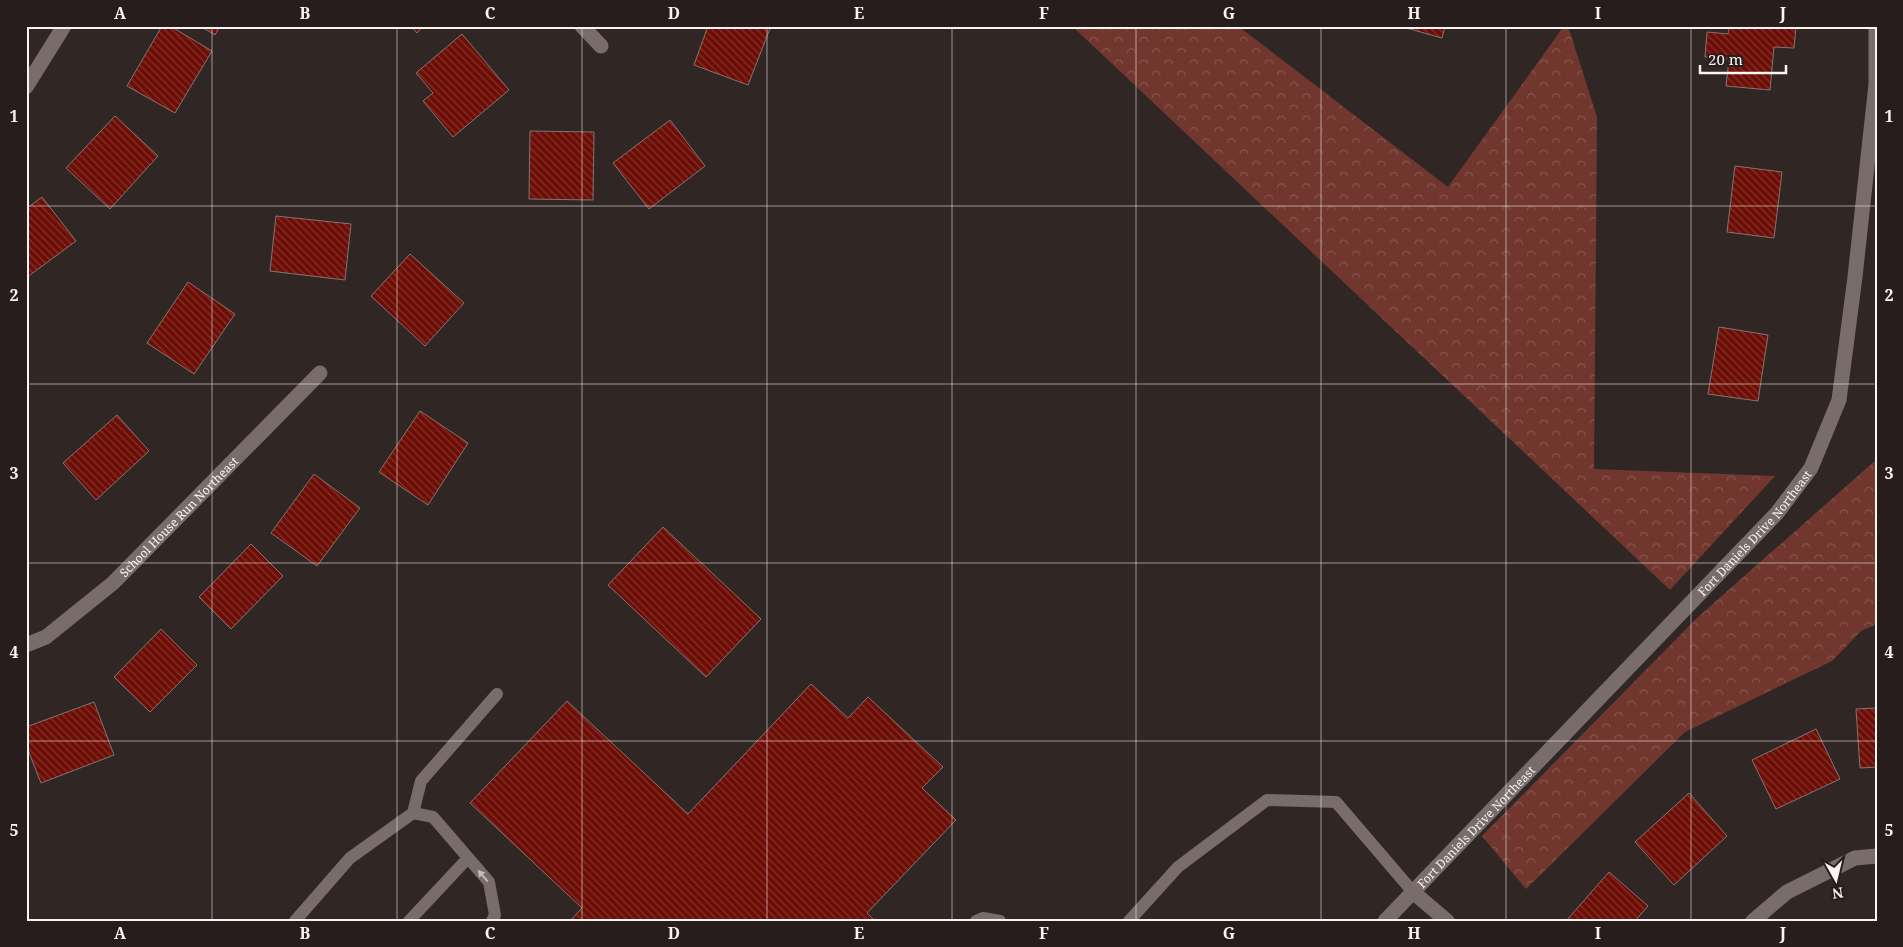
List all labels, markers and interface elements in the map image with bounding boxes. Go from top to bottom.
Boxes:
text: A [114,2,127,24]
text: B [300,2,311,24]
text: C [485,2,496,24]
text: D [668,2,680,24]
text: E [854,2,864,24]
text: F [1039,2,1049,24]
text: G [1223,2,1235,24]
text: H [1407,2,1421,24]
text: I [1595,2,1601,24]
text: J [1779,2,1787,24]
scale bar [1700,42,1787,74]
text: 20 m [1708,49,1743,69]
text: 1 [9,105,19,127]
text: 1 [1884,105,1894,127]
text: 2 [9,284,19,306]
text: 2 [1884,284,1894,306]
street label: School House Run Northeast [115,453,242,580]
text: 3 [9,462,19,484]
text: 3 [1884,462,1894,484]
street label: Fort Daniels Drive Northeast [1694,466,1815,599]
text: 4 [9,641,19,663]
text: 4 [1884,641,1894,663]
street label: Fort Daniels Drive Northeast [1413,762,1539,891]
text: 5 [9,819,19,841]
text: 5 [1884,819,1894,841]
north arrow [1810,854,1860,904]
one-way arrow [478,869,489,882]
text: N [1831,883,1845,904]
text: A [114,922,127,944]
text: B [300,922,311,944]
text: C [485,922,496,944]
text: D [668,922,680,944]
text: E [854,922,864,944]
text: F [1039,922,1049,944]
text: G [1223,922,1235,944]
text: H [1407,922,1421,944]
text: I [1595,922,1601,944]
text: J [1779,922,1787,944]

